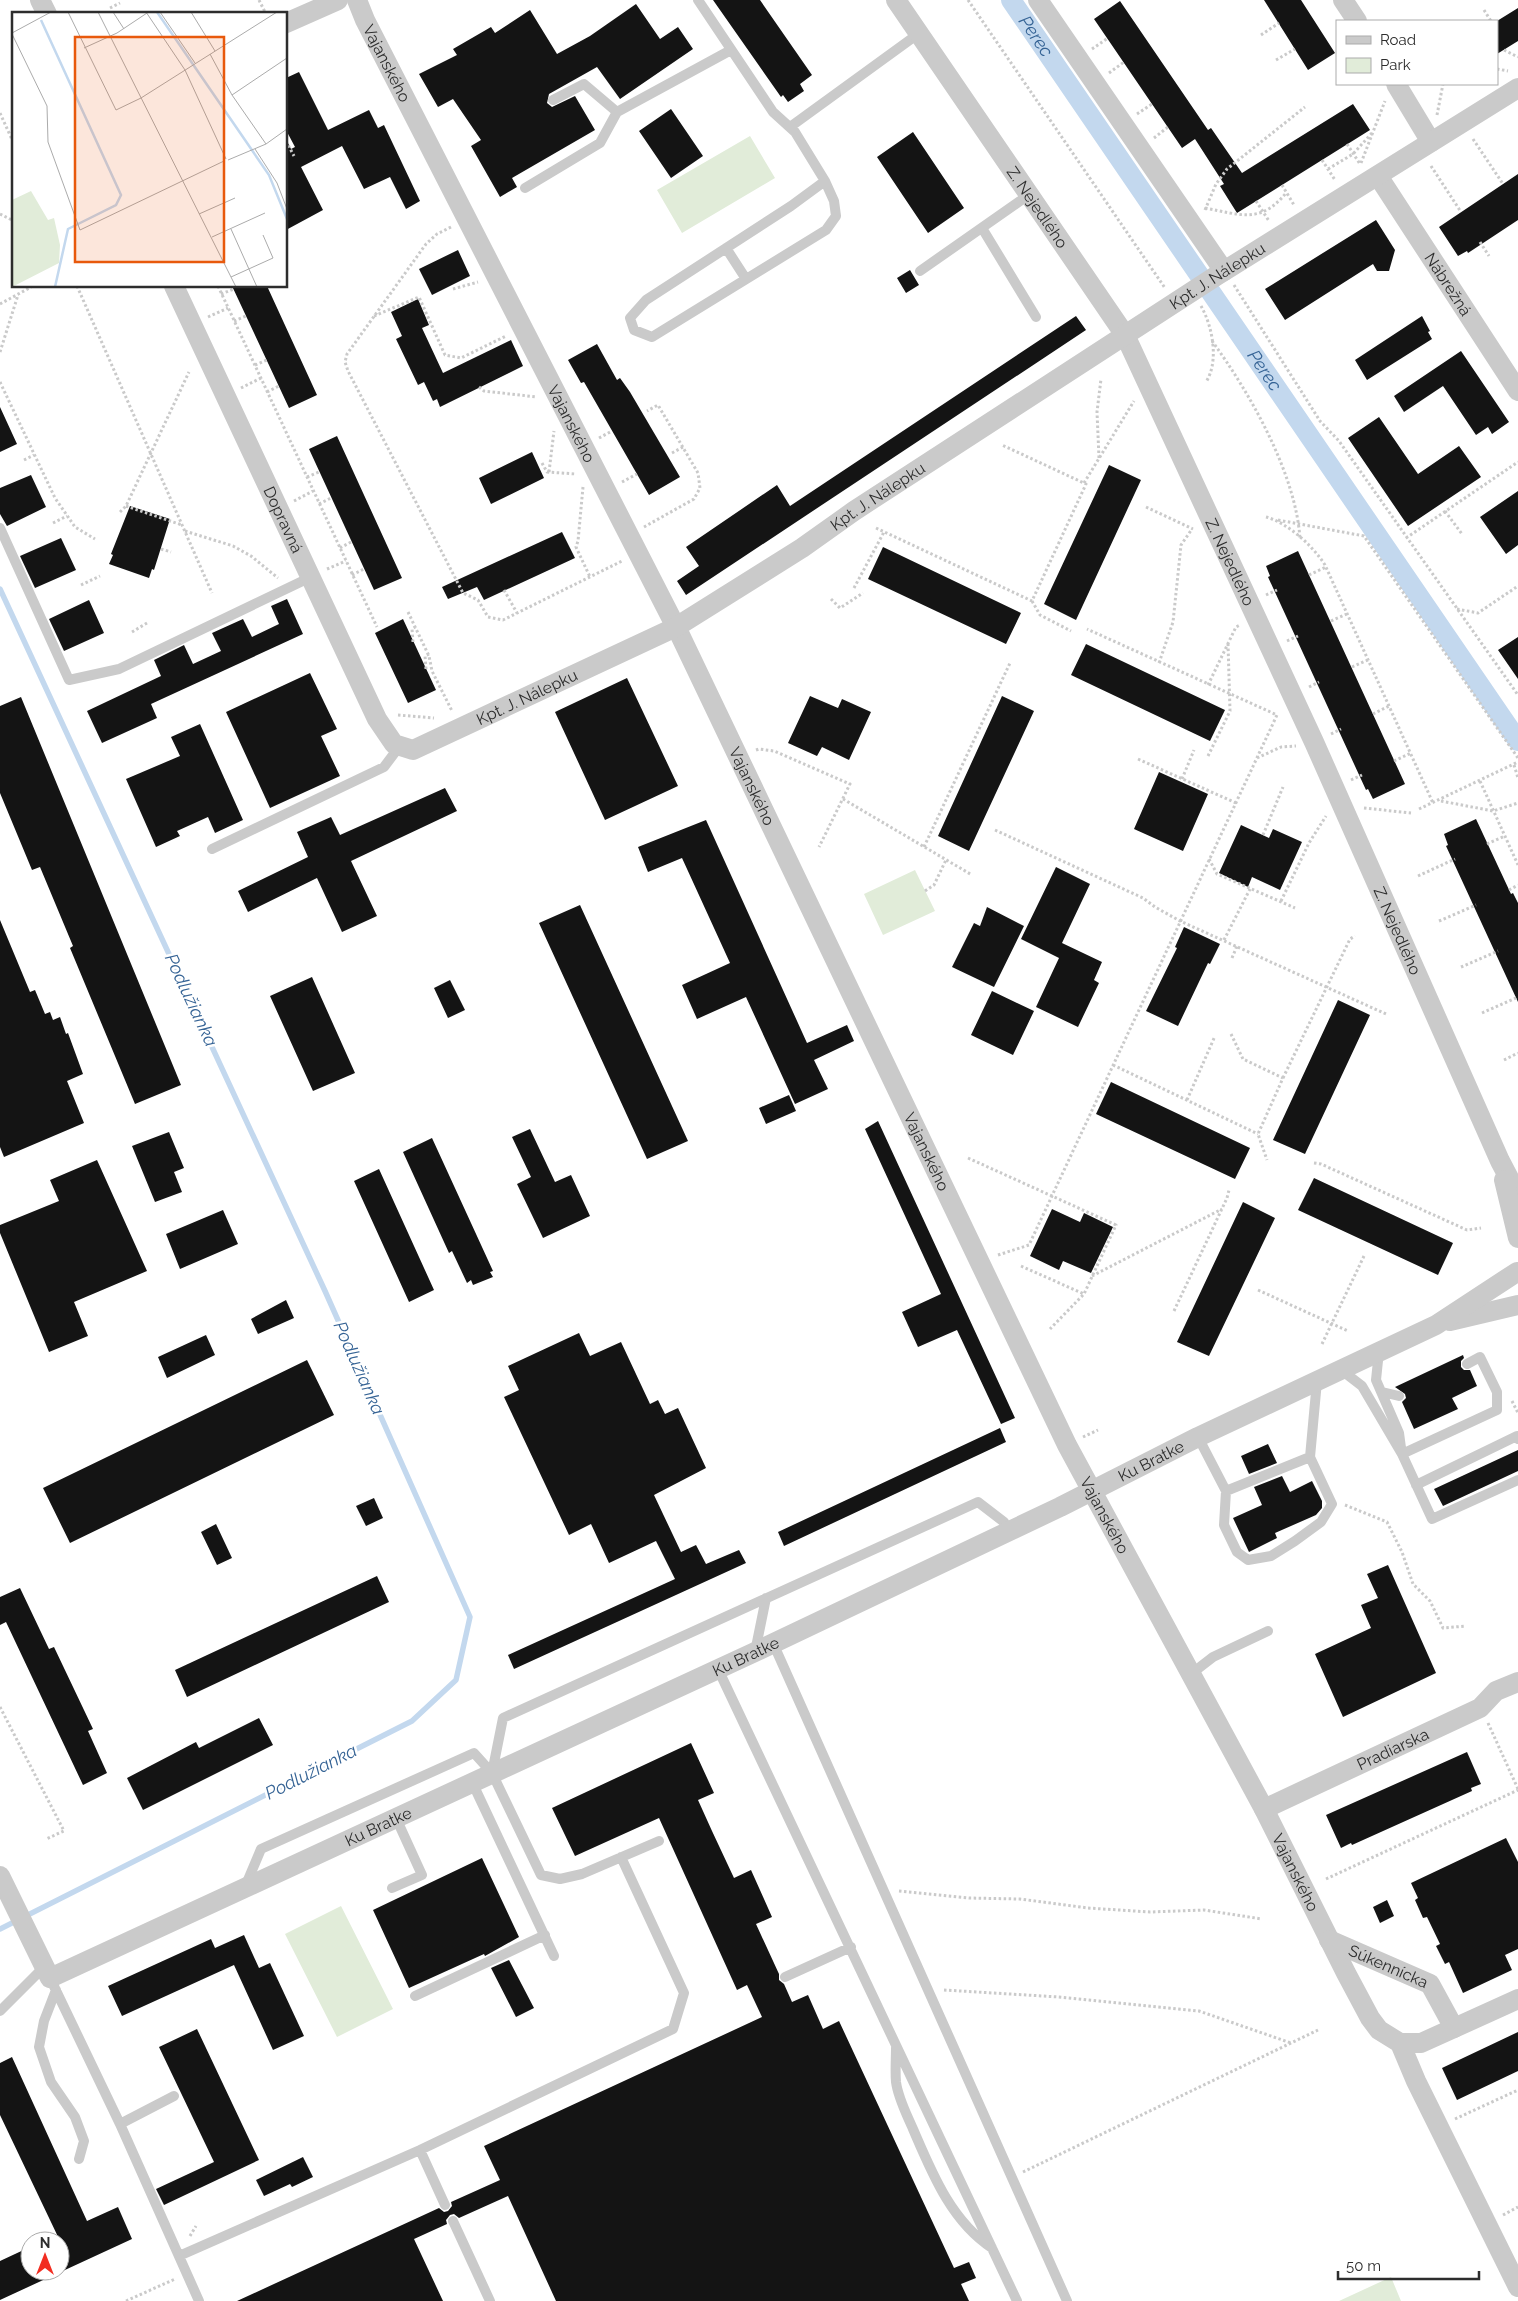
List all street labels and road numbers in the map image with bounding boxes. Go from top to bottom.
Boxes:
street label: Vajanského [359,21,414,105]
street label: Z. Nejedlého [1003,163,1072,252]
street label: Kpt. J. Nálepku [1166,239,1269,314]
street label: Nábrežná [1421,249,1475,320]
street label: Vajanského [544,382,599,466]
street label: Kpt. J. Nálepku [827,459,929,535]
street label: Dopravná [259,483,307,556]
street label: Z. Nejedlého [1201,515,1258,609]
street label: Kpt. J. Nálepku [473,665,581,729]
street label: Vajanského [725,744,779,829]
street label: Z. Nejedlého [1369,884,1425,978]
street label: Vajanského [900,1110,953,1194]
street label: Ku Bratke [1115,1437,1187,1486]
street label: Vajanského [1076,1474,1133,1557]
street label: Ku Bratke [709,1633,782,1680]
street label: Pradiarska [1354,1724,1432,1774]
street label: Ku Bratke [342,1803,415,1850]
street label: Vajanského [1268,1831,1323,1915]
street label: Súkennícka [1346,1941,1431,1992]

